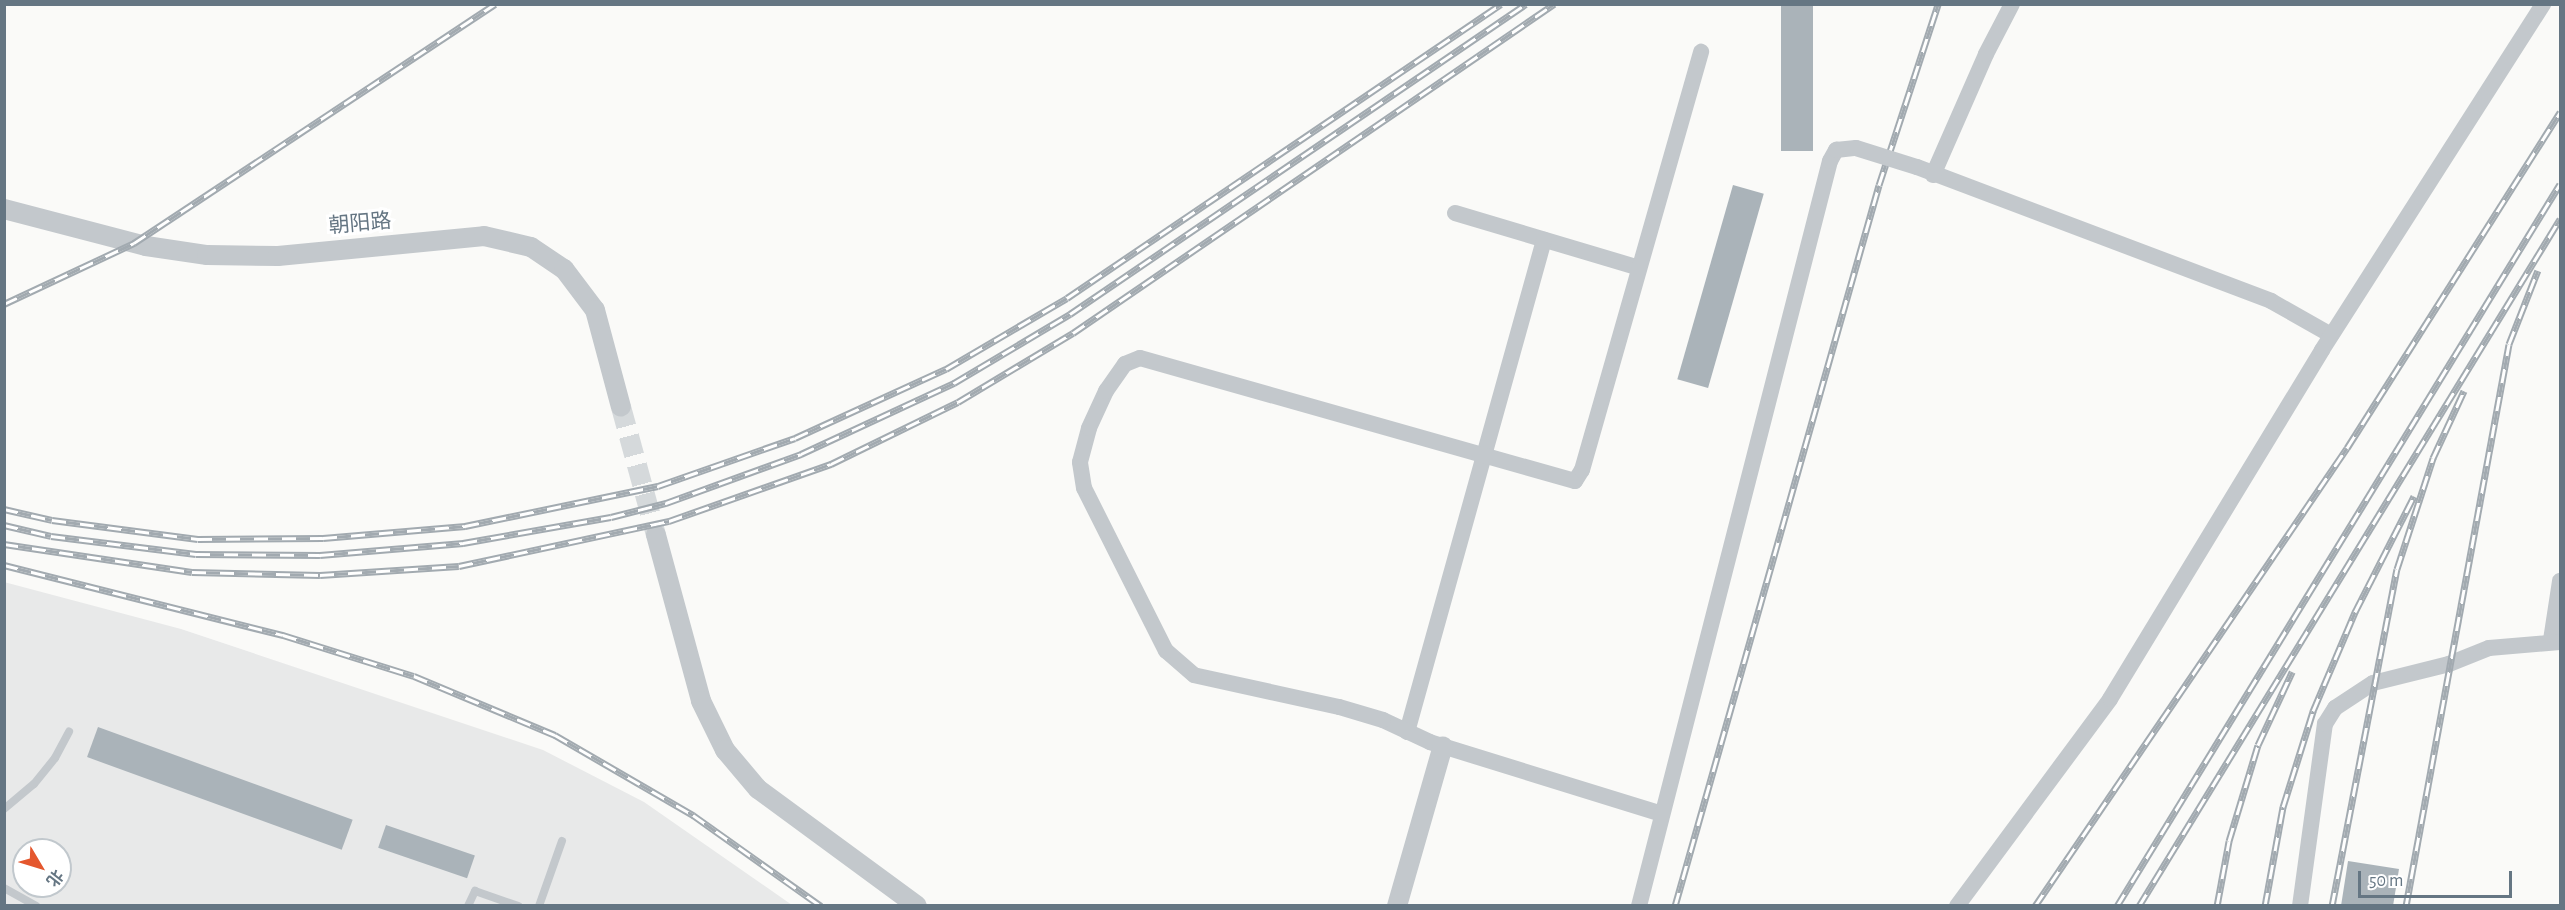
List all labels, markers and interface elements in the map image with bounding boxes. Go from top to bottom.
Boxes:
street label: 朝阳路 [328,209,392,239]
north arrow [12,838,72,898]
scale bar [2361,859,2516,897]
text: 北 [43,867,66,889]
text: 50 m [2369,872,2403,890]

